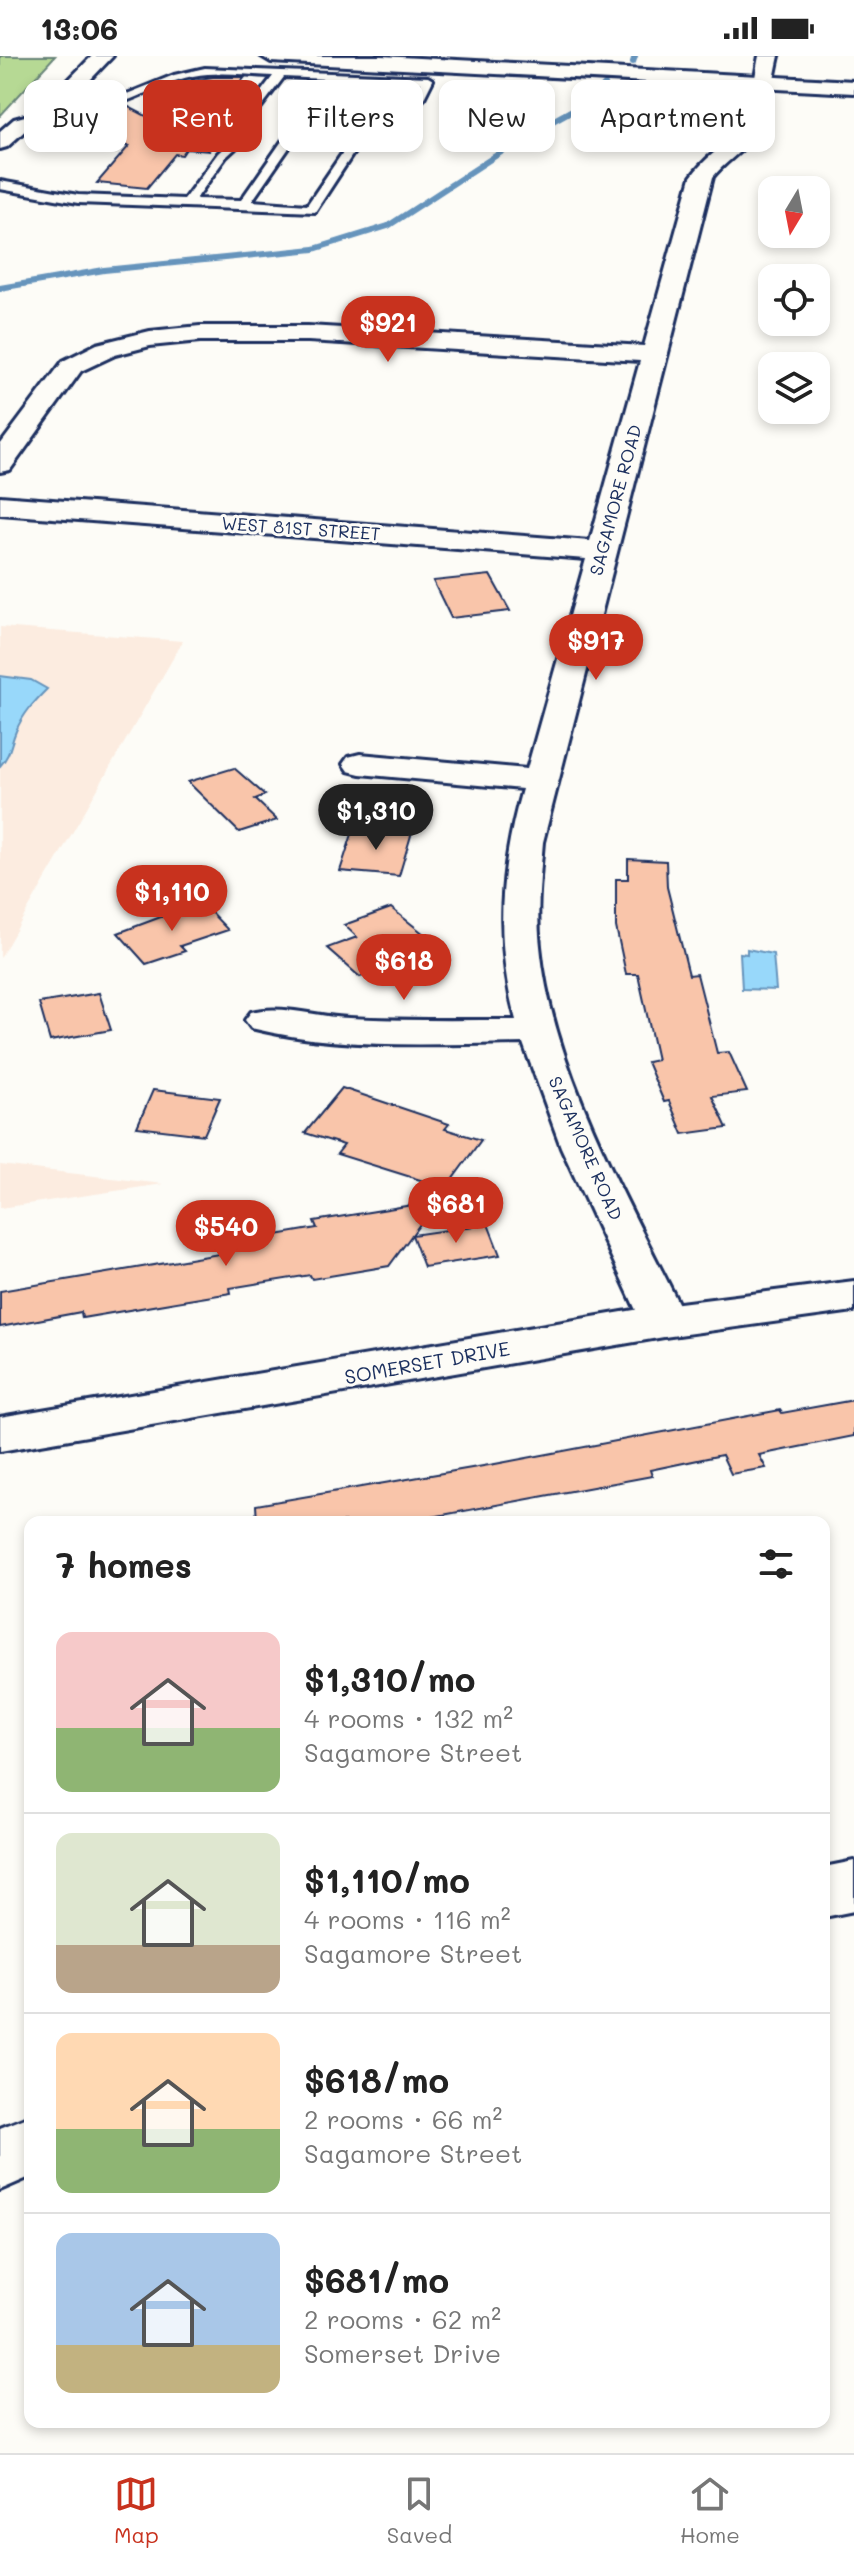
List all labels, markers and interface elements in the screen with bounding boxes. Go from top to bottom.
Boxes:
text: 13:06 [40,8,118,48]
chip: Buy [24,80,127,152]
chip: Rent [143,80,262,152]
chip: Filters [278,80,423,152]
chip: New [439,80,555,152]
chip: Apartment [571,80,775,152]
north arrow [758,176,830,248]
map controls [758,176,830,424]
button: locate [758,264,830,336]
pin: $921 [341,296,435,364]
text: $921 [359,305,417,339]
button: layers [758,352,830,424]
street label: SAGAMORE ROAD [583,422,647,578]
street label: WEST 81ST STREET [221,510,381,546]
pin: $917 [549,614,643,682]
text: $917 [567,623,625,657]
pin: $1,310 [311,784,441,852]
text: $1,310 [336,793,416,827]
pin: $1,110 [107,865,237,933]
text: $1,110 [134,874,210,908]
pin: $618 [357,934,451,1002]
text: $618 [374,943,434,977]
street label: SAGAMORE ROAD [543,1072,629,1224]
pin: $681 [409,1177,503,1245]
text: $681 [426,1186,486,1220]
pin: $540 [179,1200,273,1268]
text: $540 [194,1209,258,1243]
street label: SOMERSET DRIVE [342,1335,512,1389]
text: 7 homes [56,1542,192,1587]
icon: filters [754,1542,798,1586]
text: $1,310/mo [304,1656,475,1701]
icon: home [120,1664,216,1760]
text: 4 rooms · 132 m² [304,1701,513,1735]
text: Sagamore Street [304,1735,522,1769]
text: $1,110/mo [304,1857,470,1902]
icon: home [120,1865,216,1961]
text: 4 rooms · 116 m² [304,1902,511,1936]
text: Sagamore Street [304,1936,522,1970]
text: $618/mo [304,2057,449,2102]
icon: home [120,2065,216,2161]
text: 2 rooms · 66 m² [304,2102,502,2136]
text: Sagamore Street [304,2136,522,2170]
text: $681/mo [304,2257,449,2302]
icon: home [120,2265,216,2361]
text: 2 rooms · 62 m² [304,2302,501,2336]
text: Somerset Drive [304,2336,501,2370]
tab: Map [114,2472,159,2549]
tab: Saved [387,2472,452,2549]
tab: Home [680,2472,740,2549]

